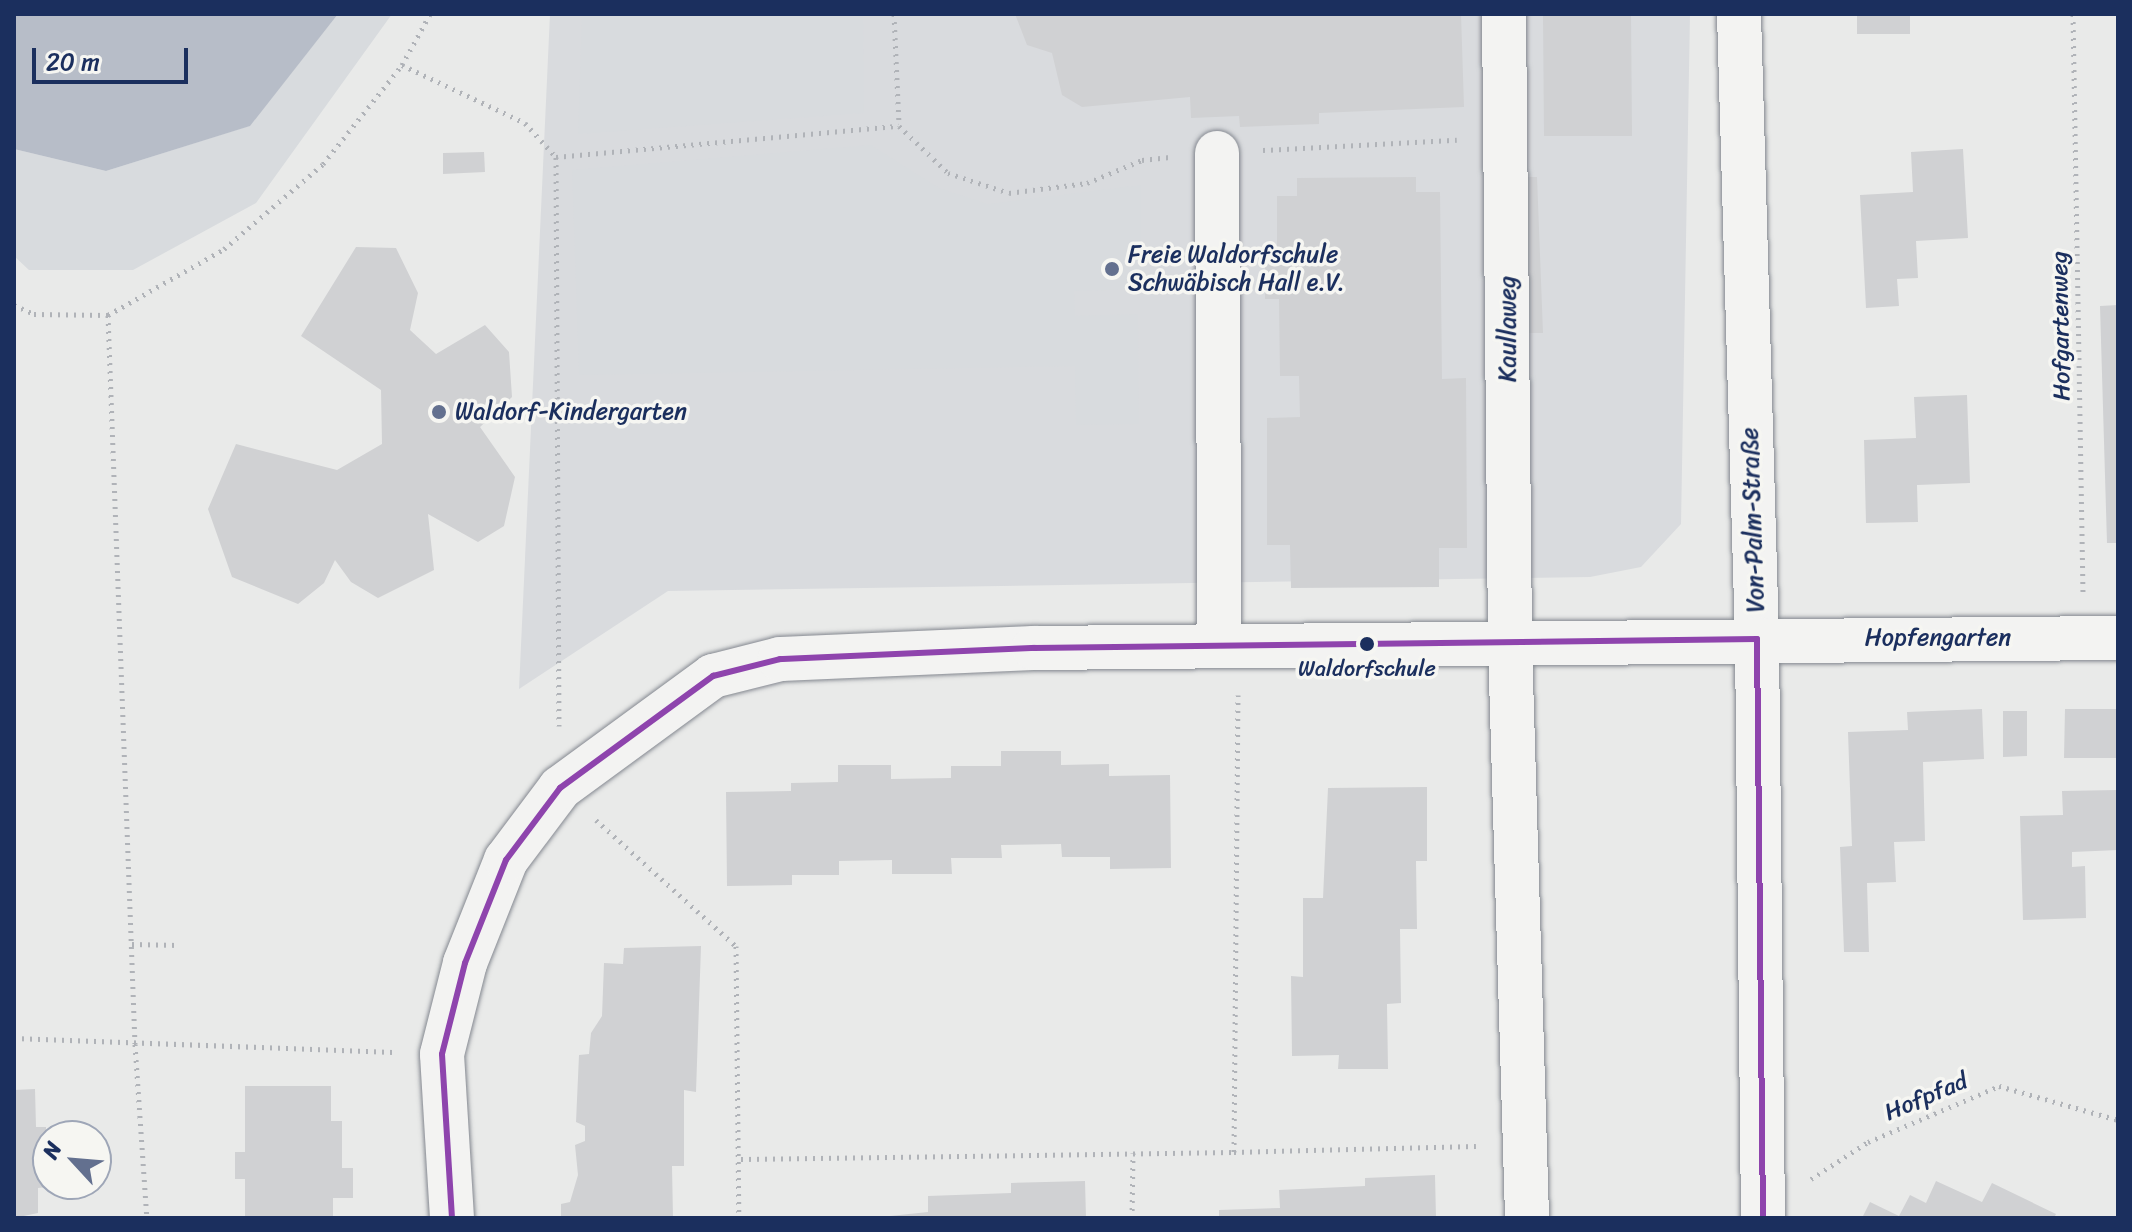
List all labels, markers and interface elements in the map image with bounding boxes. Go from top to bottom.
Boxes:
scale bar [36,32,192,82]
text: 20 m [46,41,100,83]
place label: Freie Waldorfschule Schwäbisch Hall e.V. [1128,241,1346,297]
street label: Hofgartenweg [2045,251,2077,401]
marker: Freie Waldorfschule Schwäbisch Hall e.V. [1103,260,1121,278]
street label: Kaullaweg [1494,276,1522,382]
place label: Waldorf-Kindergarten [455,398,687,426]
marker: Waldorf-Kindergarten [430,403,448,421]
street label: Von-Palm-Straße [1735,427,1771,613]
street label: Hopfengarten [1865,624,2011,652]
marker: Waldorfschule [1359,636,1375,652]
place label: Waldorfschule [1298,656,1436,682]
street label: Hofpfad [1880,1067,1972,1127]
north arrow [32,1120,112,1200]
text: N [31,1135,73,1166]

